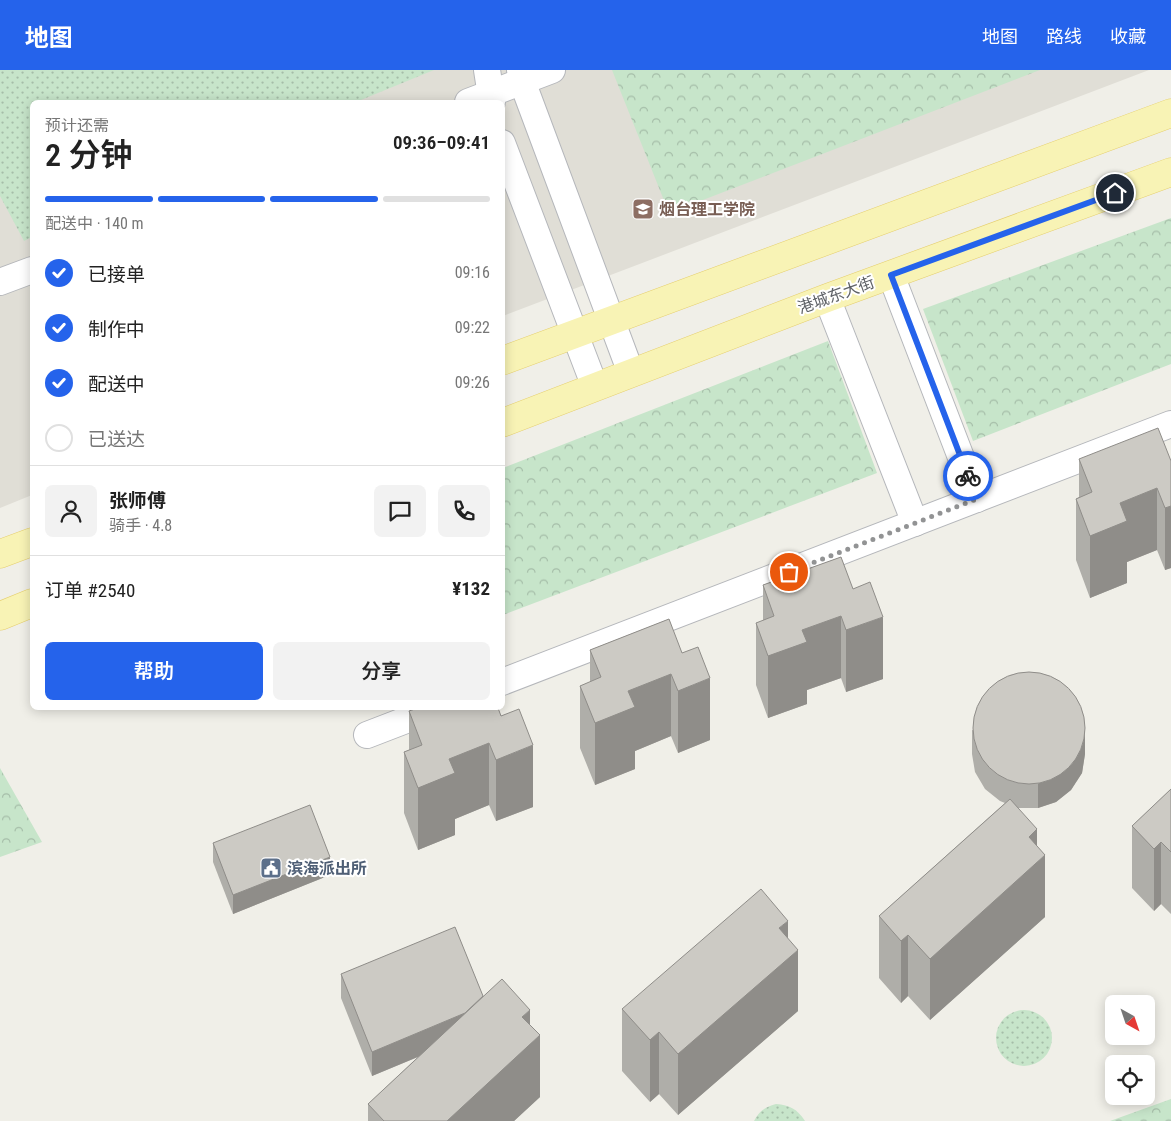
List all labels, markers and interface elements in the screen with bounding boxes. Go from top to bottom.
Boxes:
text: 地图 [25,24,73,52]
text: 地图 [982,26,1018,47]
text: 路线 [1046,26,1082,47]
text: 收藏 [1110,26,1146,47]
text: 预计还需 [45,116,109,135]
text: 09:36–09:41 [393,131,490,154]
text: 2 分钟 [45,136,132,174]
pin [1094,172,1136,214]
icon: home [1101,179,1129,207]
school or university icon: 烟台理工学院 [631,197,655,221]
place label: 烟台理工学院 [659,200,755,219]
text: 配送中 · 140 m [45,214,144,233]
icon: check [45,259,73,287]
text: 已接单 [88,263,145,286]
text: 09:16 [455,263,490,282]
street label: 港城东大街 [795,272,877,318]
icon: check [45,314,73,342]
text: 制作中 [88,318,145,341]
text: 09:22 [455,318,490,337]
icon: check [45,369,73,397]
text: 配送中 [88,373,145,396]
text: 09:26 [455,373,490,392]
text: 已送达 [88,428,145,451]
courier [943,451,993,501]
icon: bike [954,462,982,490]
button: person [45,485,97,537]
button: chat [374,485,426,537]
button: phone [438,485,490,537]
text: 张师傅 [109,489,166,512]
text: 骑手 · 4.8 [109,516,172,535]
pin [768,551,810,593]
icon: bag [775,558,803,586]
text: ¥132 [452,577,490,600]
text: 订单 #2540 [45,579,135,602]
button: 帮助 [45,642,263,700]
button: 分享 [273,642,490,700]
public building icon: 滨海派出所 [259,856,283,880]
place label: 滨海派出所 [287,859,367,878]
north arrow [1105,995,1155,1045]
map controls [1105,995,1155,1105]
button: locate [1105,1055,1155,1105]

